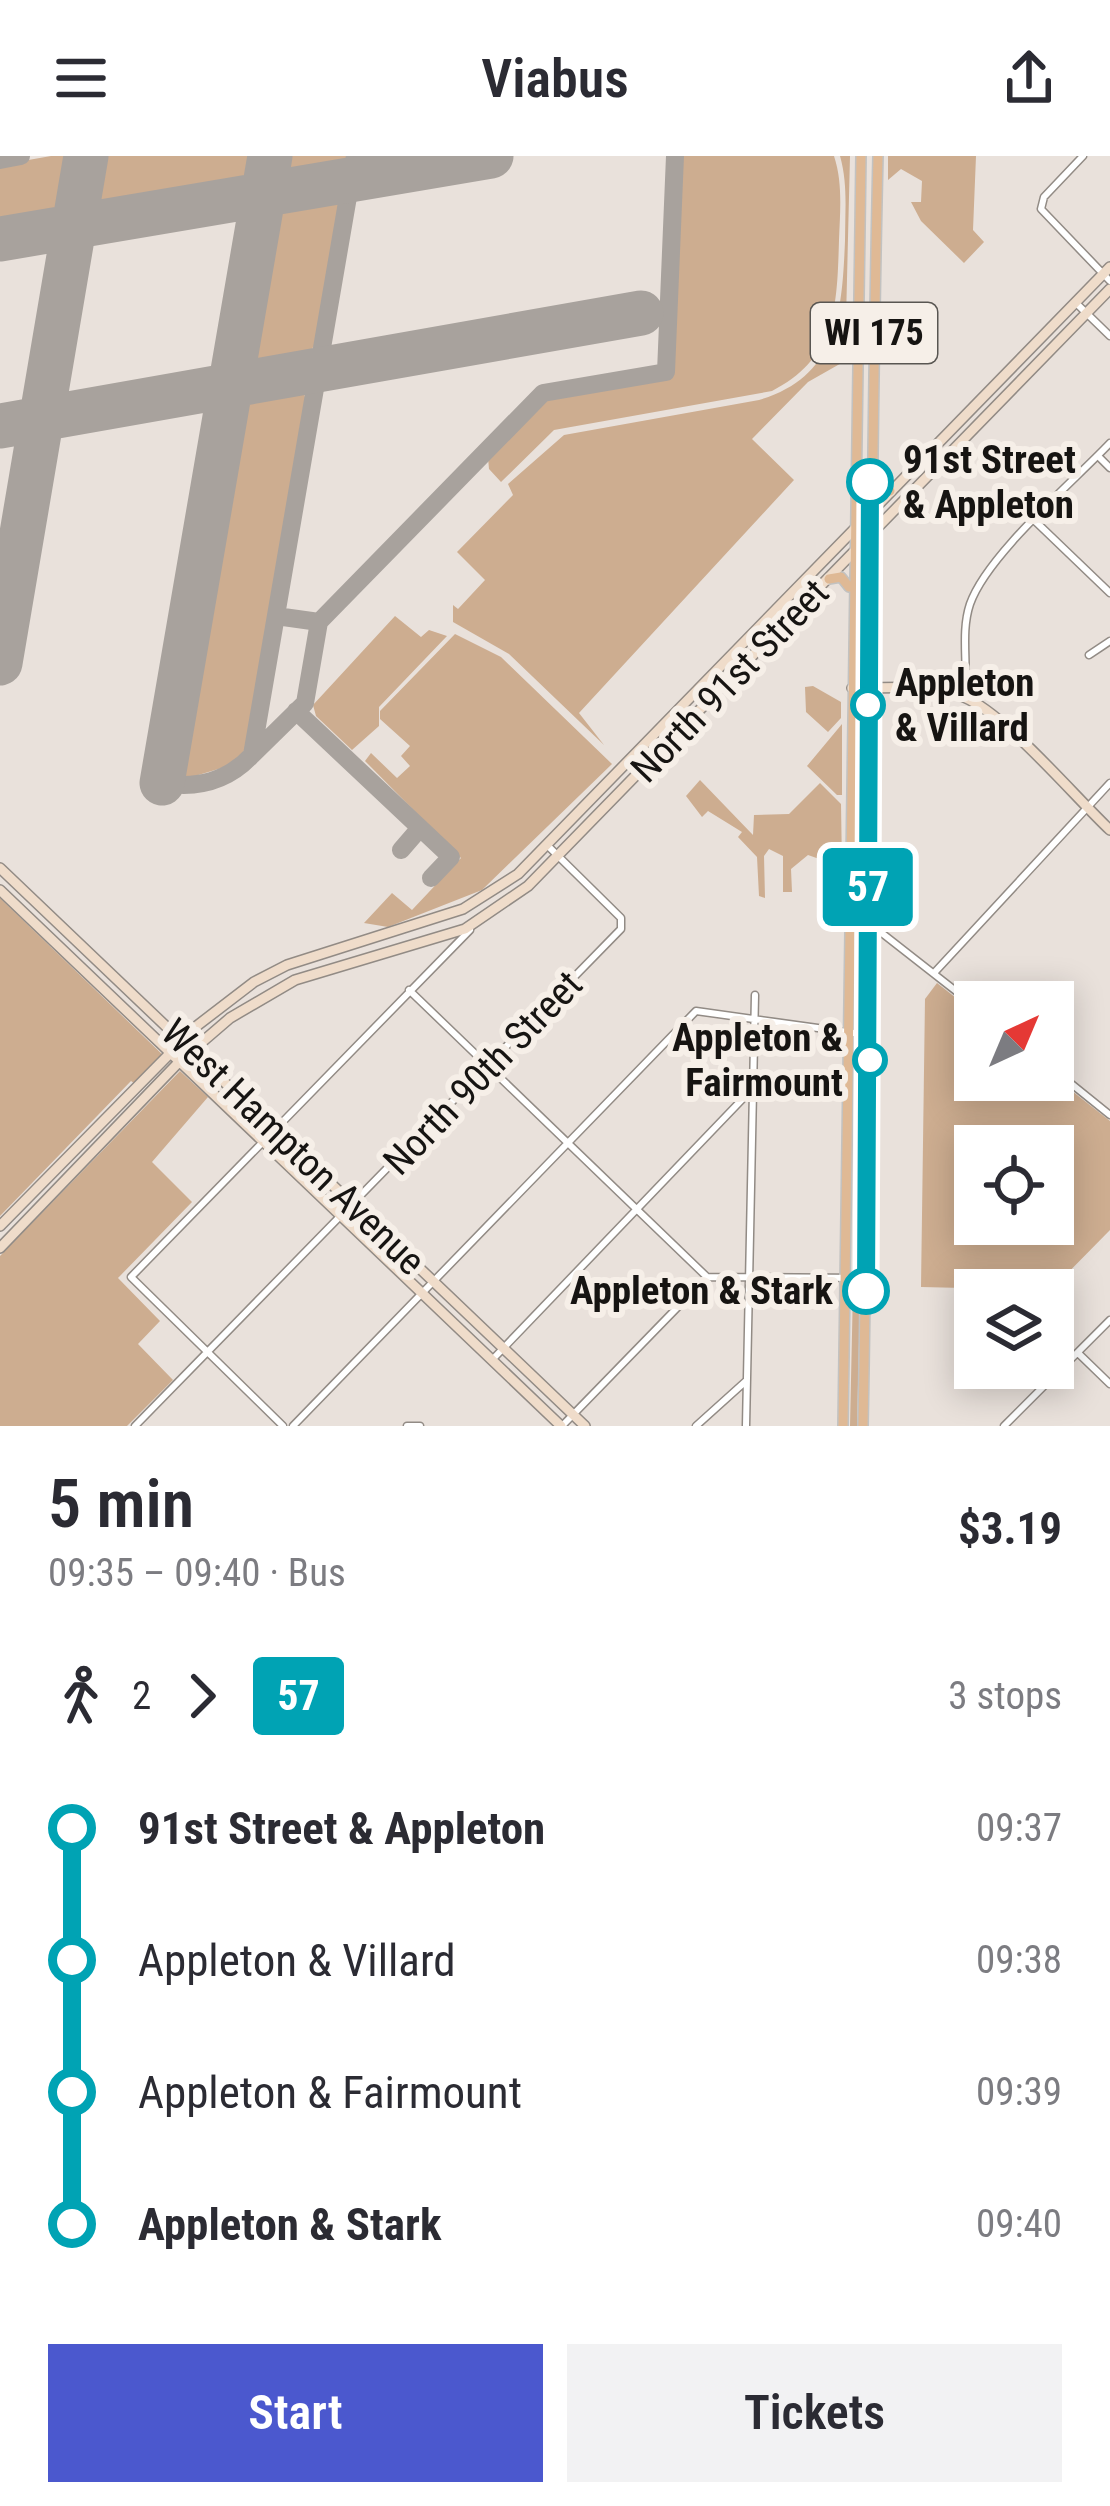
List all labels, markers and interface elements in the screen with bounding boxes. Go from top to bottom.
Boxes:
icon: menu [48,45,114,111]
icon: share [996,45,1062,111]
text: Viabus [481,47,629,110]
road number: WI 175 [811,303,937,363]
place label: 91st Street & Appleton [903,437,1076,528]
marker: 91st Street & Appleton [848,460,892,504]
street label: North 91st Street [622,570,838,792]
place label: Appleton & Villard [895,660,1035,751]
marker: Appleton & Villard [852,689,884,721]
line badge: 57 [814,848,922,926]
text: 57 [847,862,889,911]
street label: North 90th Street [374,962,592,1184]
north arrow [954,981,1074,1101]
map controls [954,981,1074,1389]
street label: West Hampton Avenue [152,1010,434,1284]
place label: Appleton & Fairmount [672,1015,843,1106]
marker: Appleton & Fairmount [854,1044,886,1076]
button: locate [954,1125,1074,1245]
place label: Appleton & Stark [570,1268,833,1314]
marker: Appleton & Stark [844,1269,888,1313]
button: layers [954,1269,1074,1389]
text: 5 min [48,1466,194,1543]
text: $3.19 [958,1502,1062,1555]
text: 09:35 – 09:40 · Bus [48,1550,346,1596]
icon: walk [48,1663,114,1729]
icon: forward [169,1663,235,1729]
text: 57 [277,1671,320,1720]
text: 2 [132,1673,151,1719]
text: 3 stops [948,1673,1062,1719]
text: 91st Street & Appleton [138,1802,545,1855]
text: 09:37 [976,1805,1062,1851]
text: Appleton & Villard [138,1934,456,1987]
text: 09:38 [976,1937,1062,1983]
text: Appleton & Fairmount [138,2066,522,2119]
text: 09:39 [976,2069,1062,2115]
text: Appleton & Stark [138,2198,441,2251]
text: 09:40 [976,2201,1062,2247]
button: Start [48,2344,543,2482]
button: Tickets [567,2344,1062,2482]

